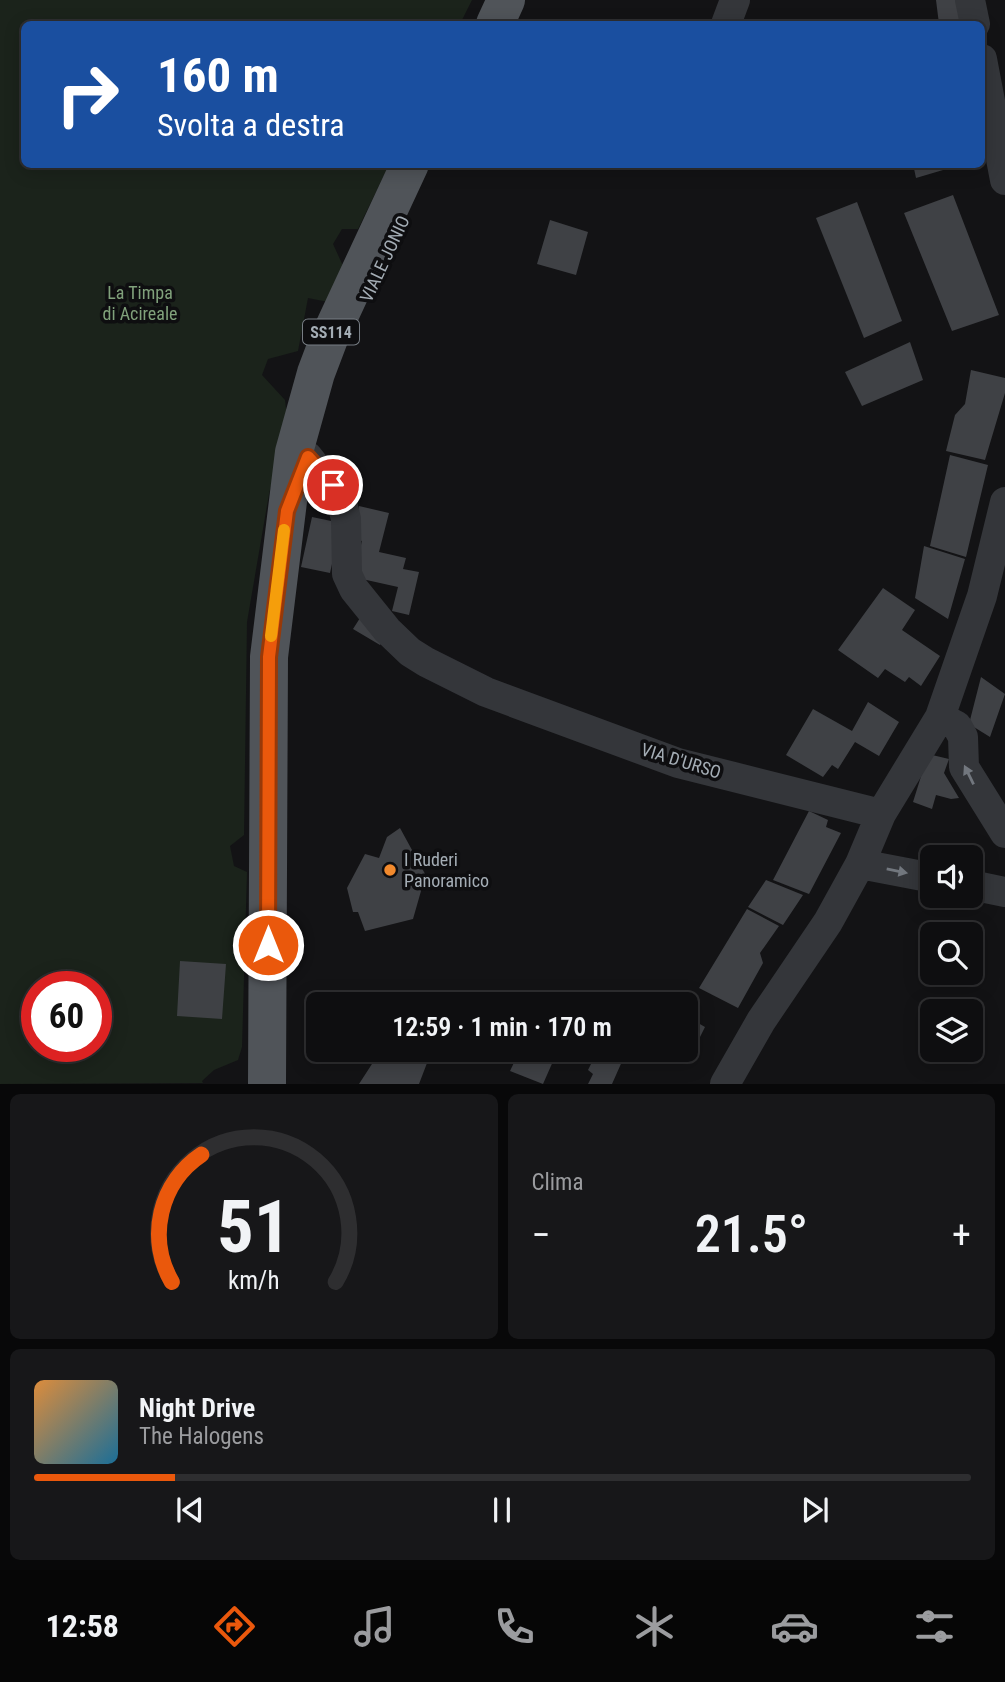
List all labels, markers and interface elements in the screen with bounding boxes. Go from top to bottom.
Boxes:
text: 160 m [157,47,279,104]
icon: right [42,49,133,140]
text: Svolta a destra [157,106,345,144]
street label: VIALE JONIO [355,212,414,305]
park label: La Timpa di Acireale [103,282,177,324]
road number: SS114 [303,320,359,344]
pin [303,455,363,515]
icon: arrive [314,466,352,504]
street label: VIA D'URSO [639,738,724,783]
one-way arrow [963,765,975,785]
map controls [920,845,983,1062]
button: sound [920,845,983,908]
place label: I Ruderi Panoramico [404,849,489,891]
marker: I Ruderi Panoramico [382,862,398,878]
one-way arrow [886,866,908,877]
position arrow [231,908,305,982]
button: search [920,922,983,985]
speed limit sign: 60 [21,971,112,1062]
button: layers [920,999,983,1062]
text: 12:59 · 1 min · 170 m [392,1012,612,1042]
text: Clima [532,1169,583,1196]
text: 51 [217,1185,291,1271]
text: 21.5° [695,1204,808,1265]
text: − [532,1213,551,1257]
text: + [952,1213,971,1257]
text: km/h [228,1266,279,1295]
text: Night Drive [139,1393,255,1423]
text: The Halogens [139,1423,264,1450]
icon: previous [171,1491,209,1529]
icon: pause [483,1491,521,1529]
icon: next [796,1491,834,1529]
icon: directions [210,1602,259,1651]
icon: music [350,1602,399,1651]
icon: phone [490,1602,539,1651]
icon: climate [630,1602,679,1651]
icon: car [770,1602,819,1651]
icon: filters [910,1602,959,1651]
text: 12:58 [46,1607,119,1645]

